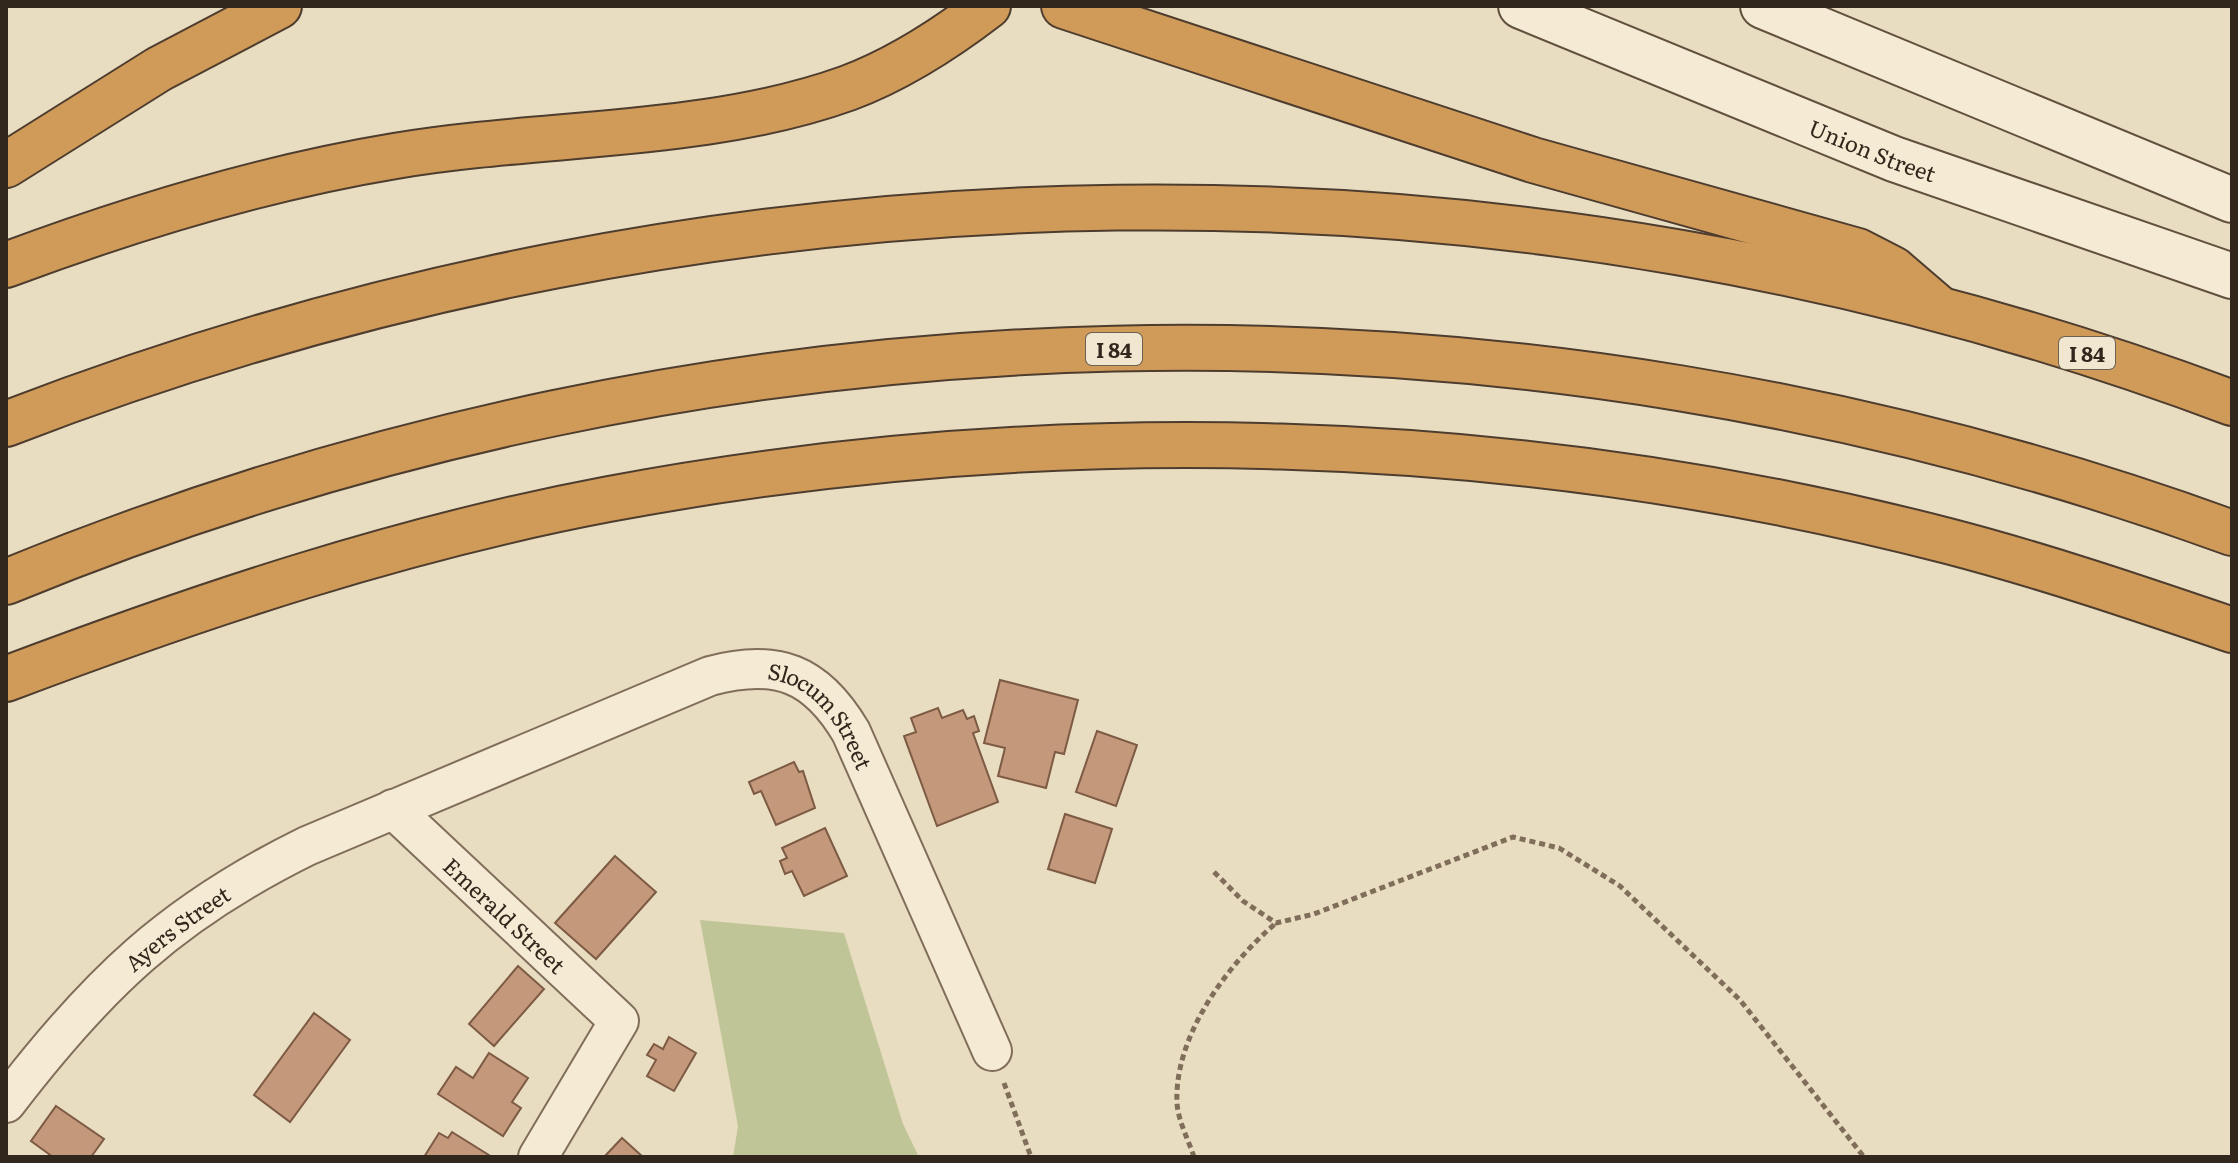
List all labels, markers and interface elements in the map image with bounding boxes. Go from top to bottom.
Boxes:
street label: Union Street [1804,110,1941,189]
road number: I 84 [1086,333,1142,365]
road number: I 84 [2059,337,2115,369]
street label: Slocum Street [766,653,882,774]
street label: Emerald Street [437,849,574,980]
street label: Ayers Street [116,876,236,978]

